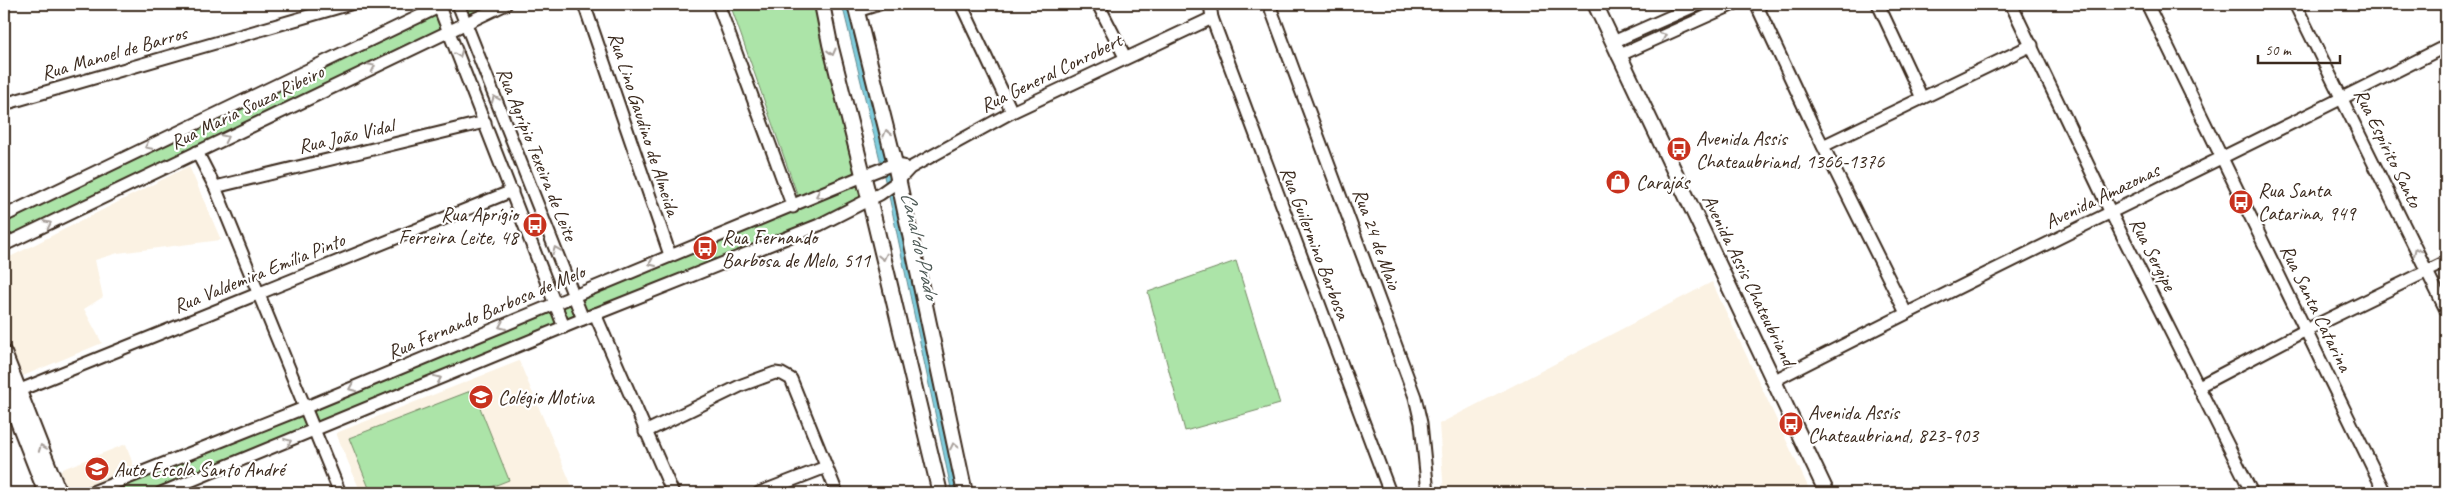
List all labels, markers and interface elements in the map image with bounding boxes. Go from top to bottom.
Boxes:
street label: Rua Manoel de Barros [38,20,192,86]
street label: Rua General Conrobert [976,27,1128,118]
street label: Rua Lino Gaudino de Almeida [603,29,686,221]
one-way arrow [1658,31,1667,42]
scale bar [2258,32,2340,64]
text: 50 m [2265,41,2292,60]
one-way arrow [826,47,837,56]
one-way arrow [453,49,463,58]
street label: Rua Maria Souza Ribeiro [166,59,329,155]
one-way arrow [367,63,376,74]
street label: Rua Agrípio Texeira de Leite [491,64,584,246]
street label: Rua Espírito Santo [2348,84,2428,212]
one-way arrow [490,95,501,104]
street label: Rua João Vidal [296,112,400,159]
place label: Avenida Assis Chateaubriand, 1366-1376 [1696,126,1885,174]
one-way arrow [882,128,893,137]
one-way arrow [220,134,229,144]
bus stop icon: Avenida Assis Chateaubriand, 1366-1376 [1666,136,1692,162]
one-way arrow [144,140,153,150]
street label: Avenida Amazonas [2041,157,2165,234]
street label: Rua Guilermino Barbosa [1274,163,1356,324]
shop icon: Carajás [1605,169,1631,195]
place label: Carajás [1636,170,1691,195]
place label: Rua Santa Catarina, 949 [2258,178,2357,226]
street label: Rua 24 de Maio [1347,185,1407,294]
one-way arrow [815,189,824,200]
water label: Canal do Prado [895,189,946,304]
bus stop icon: Rua Santa Catarina, 949 [2228,189,2254,215]
street label: Avenida Assis Chateubriand [1697,190,1803,373]
place label: Rua Aprígio Ferreira Leite, 48 [399,202,520,250]
bus stop icon: Rua Aprígio Ferreira Leite, 48 [522,212,548,238]
street label: Rua Sergipe [2124,213,2183,296]
one-way arrow [42,220,51,230]
place label: Rua Fernando Barbosa de Melo, 511 [722,225,871,273]
street label: Rua Valdemira Emília Pinto [170,227,349,319]
bus stop icon: Rua Fernando Barbosa de Melo, 511 [692,235,718,261]
street label: Rua Santa Catarina [2275,240,2358,377]
one-way arrow [551,246,562,255]
one-way arrow [2413,247,2423,256]
one-way arrow [877,253,888,262]
one-way arrow [648,256,657,267]
street label: Rua Fernando Barbosa de Melo [384,258,590,365]
one-way arrow [498,319,507,330]
one-way arrow [433,375,442,386]
one-way arrow [348,381,357,392]
school or university icon: Colégio Motiva [468,384,494,410]
place label: Colégio Motiva [498,385,596,410]
place label: Avenida Assis Chateaubriand, 823-903 [1808,400,1980,448]
bus stop icon: Avenida Assis Chateaubriand, 823-903 [1778,411,1804,437]
one-way arrow [283,438,292,448]
one-way arrow [949,441,959,450]
one-way arrow [38,444,48,453]
school or university icon: Auto Escola Santo André [84,456,110,482]
place label: Auto Escola Santo André [114,457,288,482]

